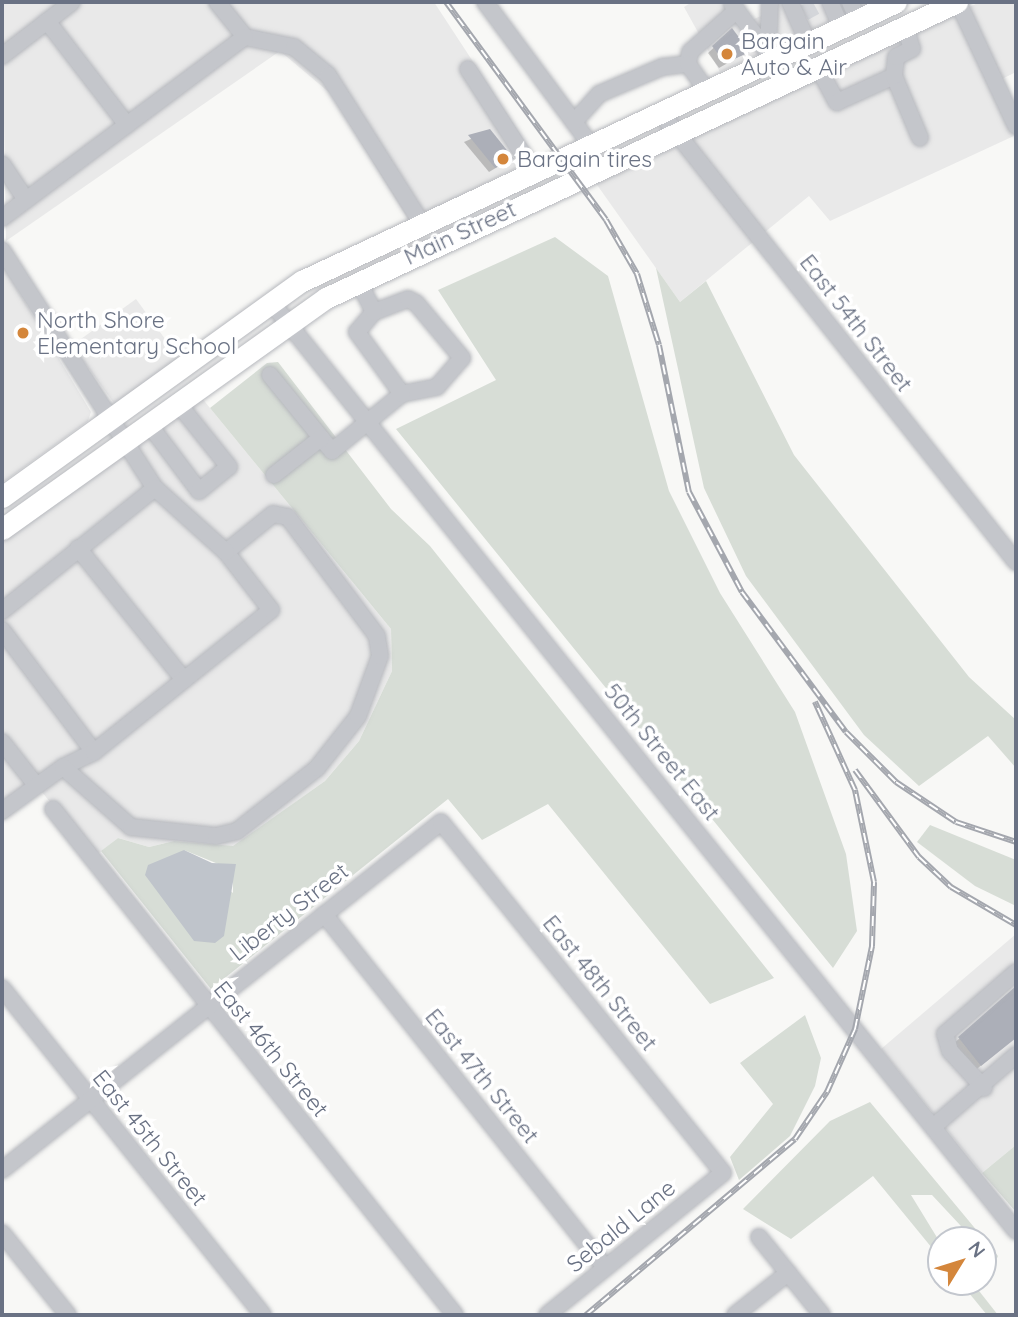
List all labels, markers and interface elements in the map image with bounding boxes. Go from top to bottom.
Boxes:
place label: Bargain Auto & Air [741,27,847,81]
marker: Bargain Auto & Air [719,46,735,62]
place label: Bargain tires [517,145,652,173]
marker: Bargain tires [495,151,511,167]
street label: Main Street [400,195,520,271]
street label: East 54th Street [794,249,918,397]
place label: North Shore Elementary School [37,306,236,360]
marker: North Shore Elementary School [15,325,31,341]
street label: 50th Street East [598,678,726,826]
street label: Liberty Street [224,857,354,967]
street label: East 48th Street [537,910,663,1056]
street label: East 46th Street [208,976,334,1122]
street label: East 47th Street [419,1003,545,1149]
street label: East 45th Street [87,1065,213,1211]
street label: Sebald Lane [561,1174,681,1278]
north arrow [927,1226,997,1296]
text: N [963,1236,991,1262]

